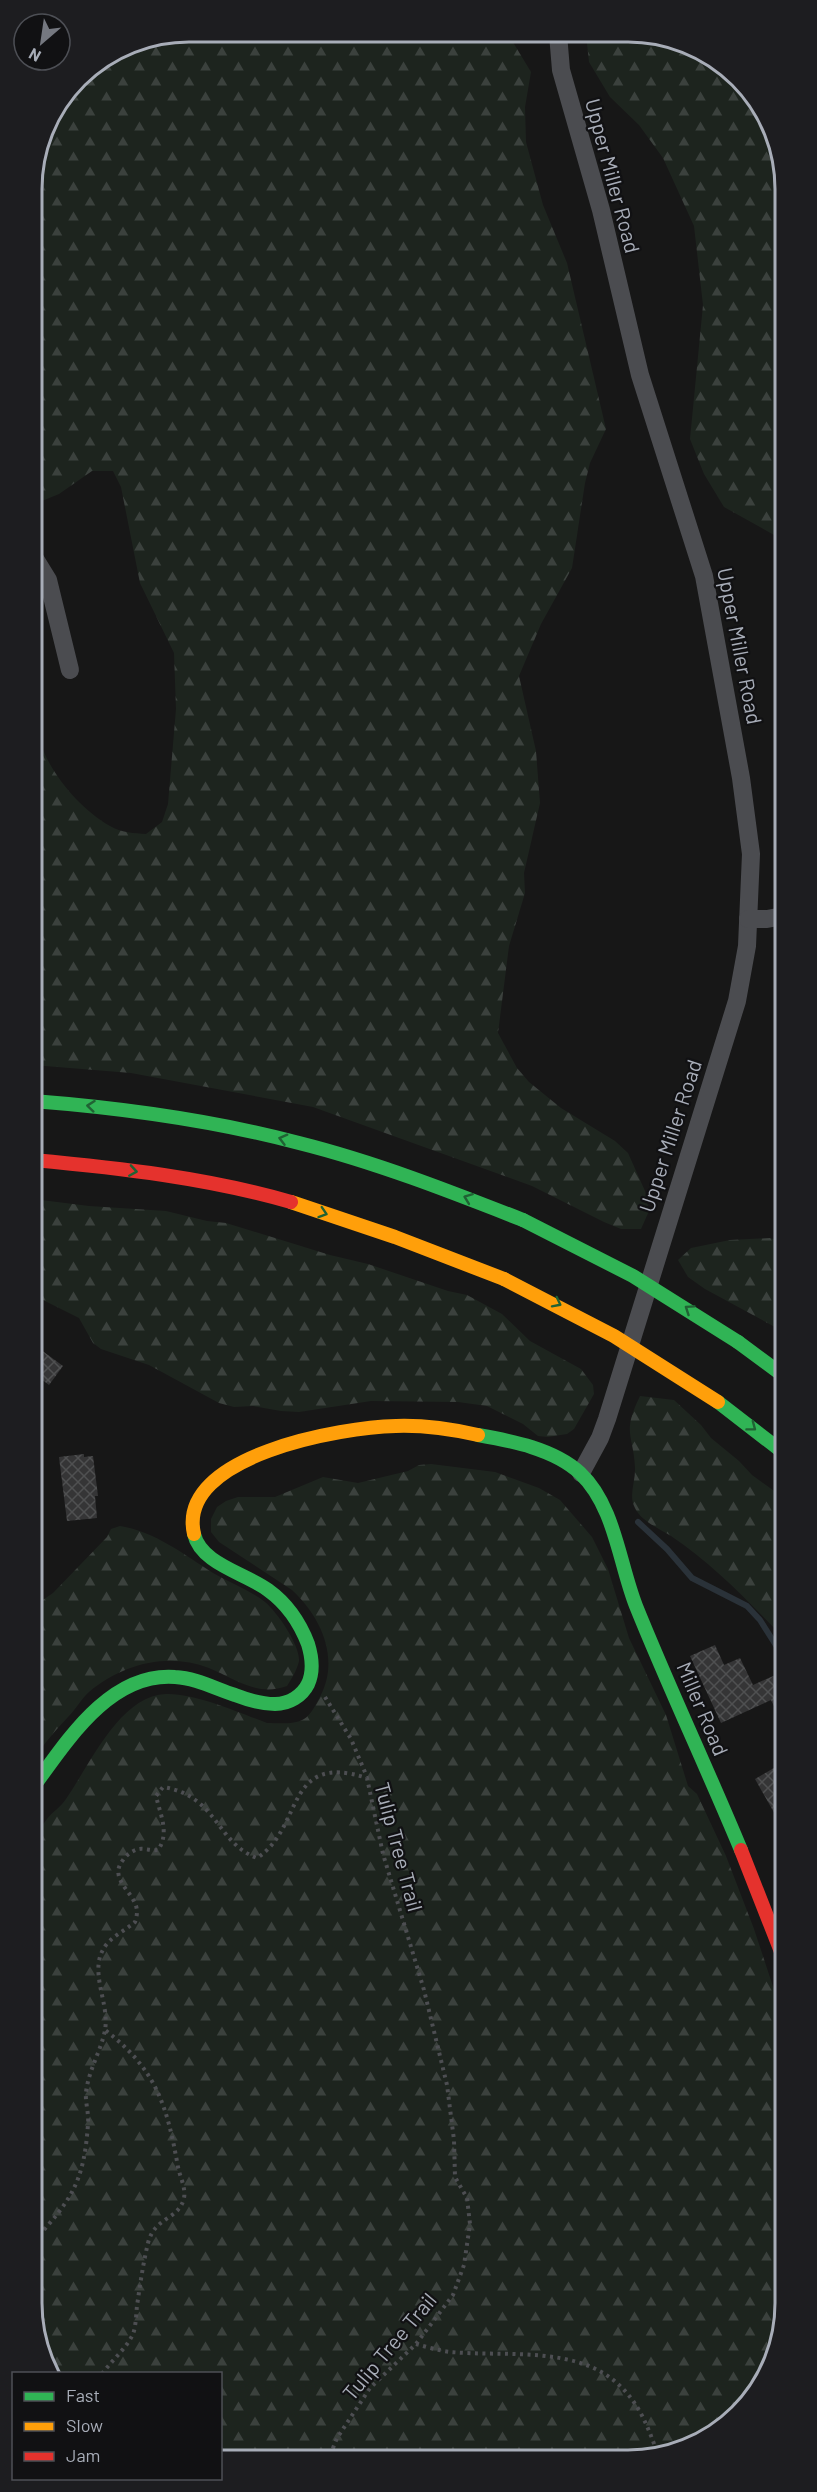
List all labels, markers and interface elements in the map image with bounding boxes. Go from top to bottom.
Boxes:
north arrow [12,12,72,72]
text: N [25,45,44,66]
street label: Upper Miller Road [581,95,646,256]
street label: Upper Miller Road [713,565,768,726]
street label: Upper Miller Road [633,1056,706,1215]
one-way arrow [86,1100,95,1113]
one-way arrow [278,1134,289,1146]
one-way arrow [128,1164,138,1176]
one-way arrow [464,1193,475,1205]
one-way arrow [317,1206,328,1218]
one-way arrow [550,1296,561,1307]
one-way arrow [685,1305,696,1316]
one-way arrow [745,1420,756,1431]
street label: Miller Road [672,1658,734,1759]
street label: Tulip Tree Trail [370,1779,429,1914]
street label: Tulip Tree Trail [337,2287,441,2405]
legend [12,2372,222,2480]
text: Fast [66,2384,100,2406]
text: Slow [66,2414,103,2436]
text: Jam [66,2444,100,2466]

